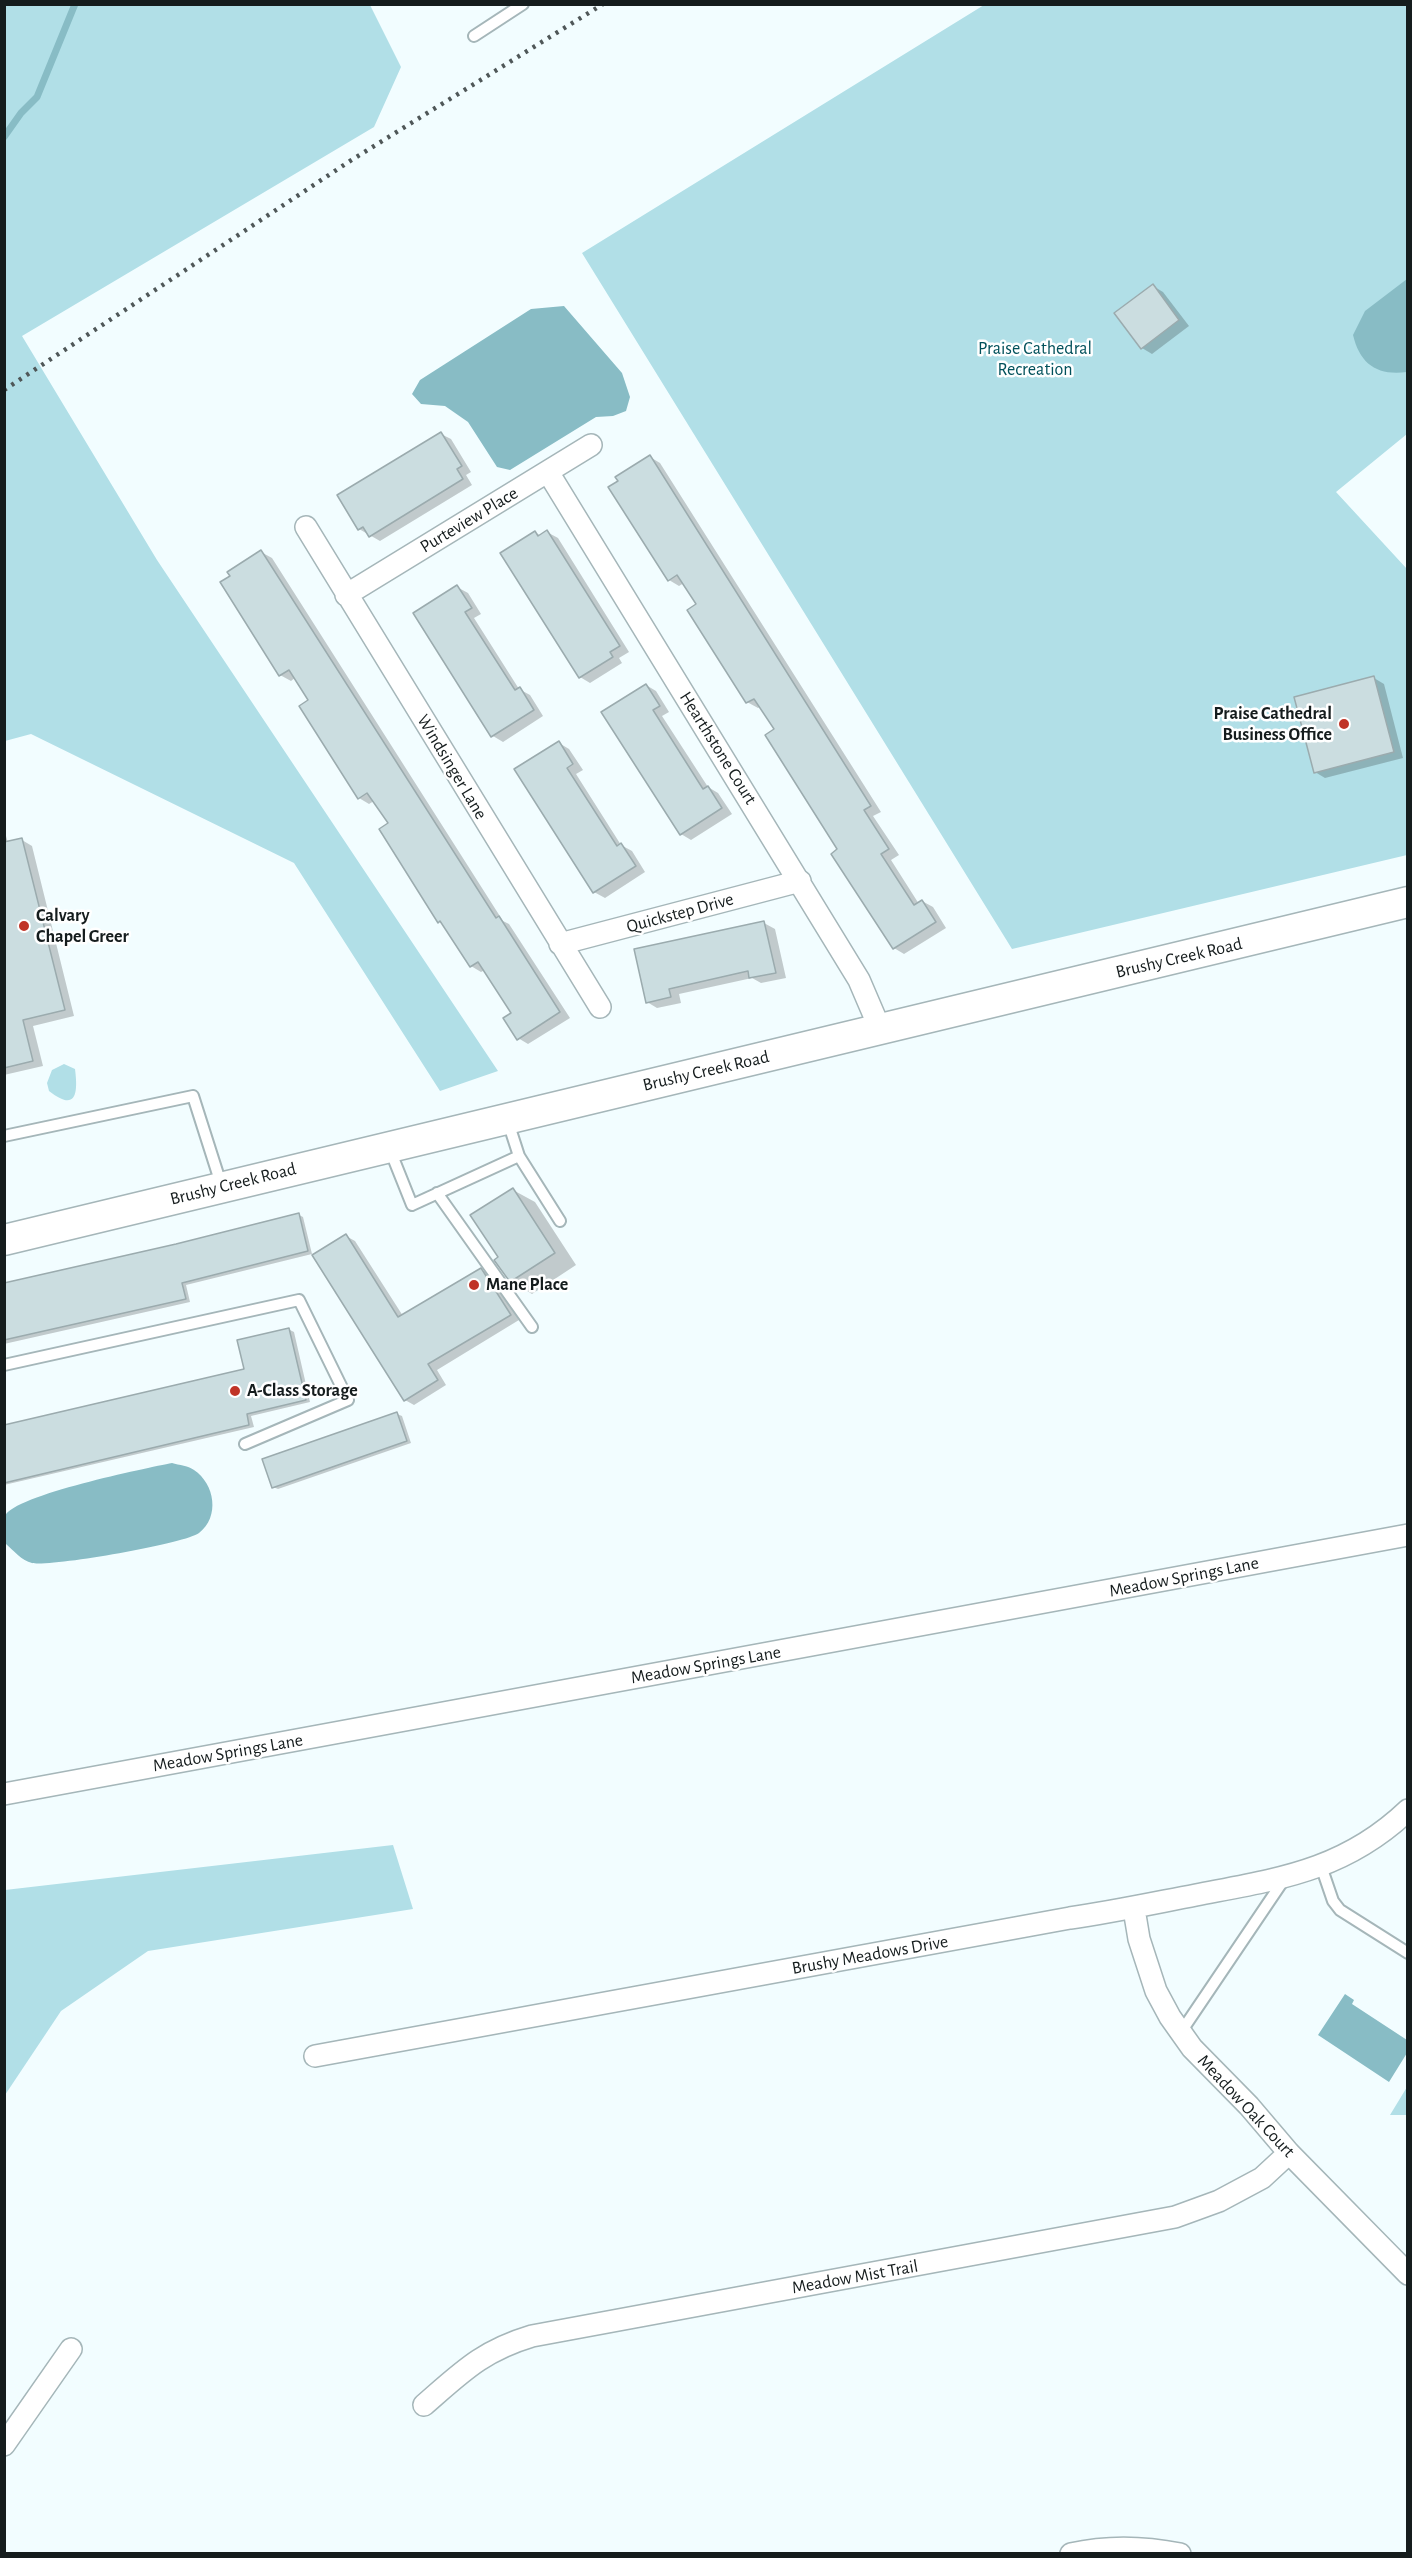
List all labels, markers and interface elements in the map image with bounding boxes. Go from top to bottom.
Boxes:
park label: Praise Cathedral Recreation [978,338,1092,380]
street label: Purteview Place [416,482,522,558]
street label: Hearthstone Court [675,688,761,808]
place label: Praise Cathedral Business Office [1214,703,1332,746]
street label: Windsinger Lane [412,711,492,823]
marker: Praise Cathedral Business Office [1337,717,1351,731]
street label: Quickstep Drive [624,888,736,938]
place label: Calvary Chapel Greer [36,905,129,948]
marker: Calvary Chapel Greer [17,919,31,933]
street label: Brushy Creek Road [1114,933,1244,983]
street label: Brushy Creek Road [641,1046,771,1096]
street label: Brushy Creek Road [168,1158,298,1210]
place label: Mane Place [486,1274,568,1296]
marker: Mane Place [467,1278,481,1292]
place label: A-Class Storage [247,1380,358,1402]
marker: A-Class Storage [228,1384,242,1398]
street label: Meadow Springs Lane [1107,1552,1261,1602]
street label: Meadow Springs Lane [629,1641,783,1689]
street label: Meadow Springs Lane [151,1729,305,1777]
street label: Brushy Meadows Drive [790,1931,950,1979]
street label: Meadow Oak Court [1193,2050,1299,2162]
street label: Meadow Mist Trail [790,2255,920,2299]

